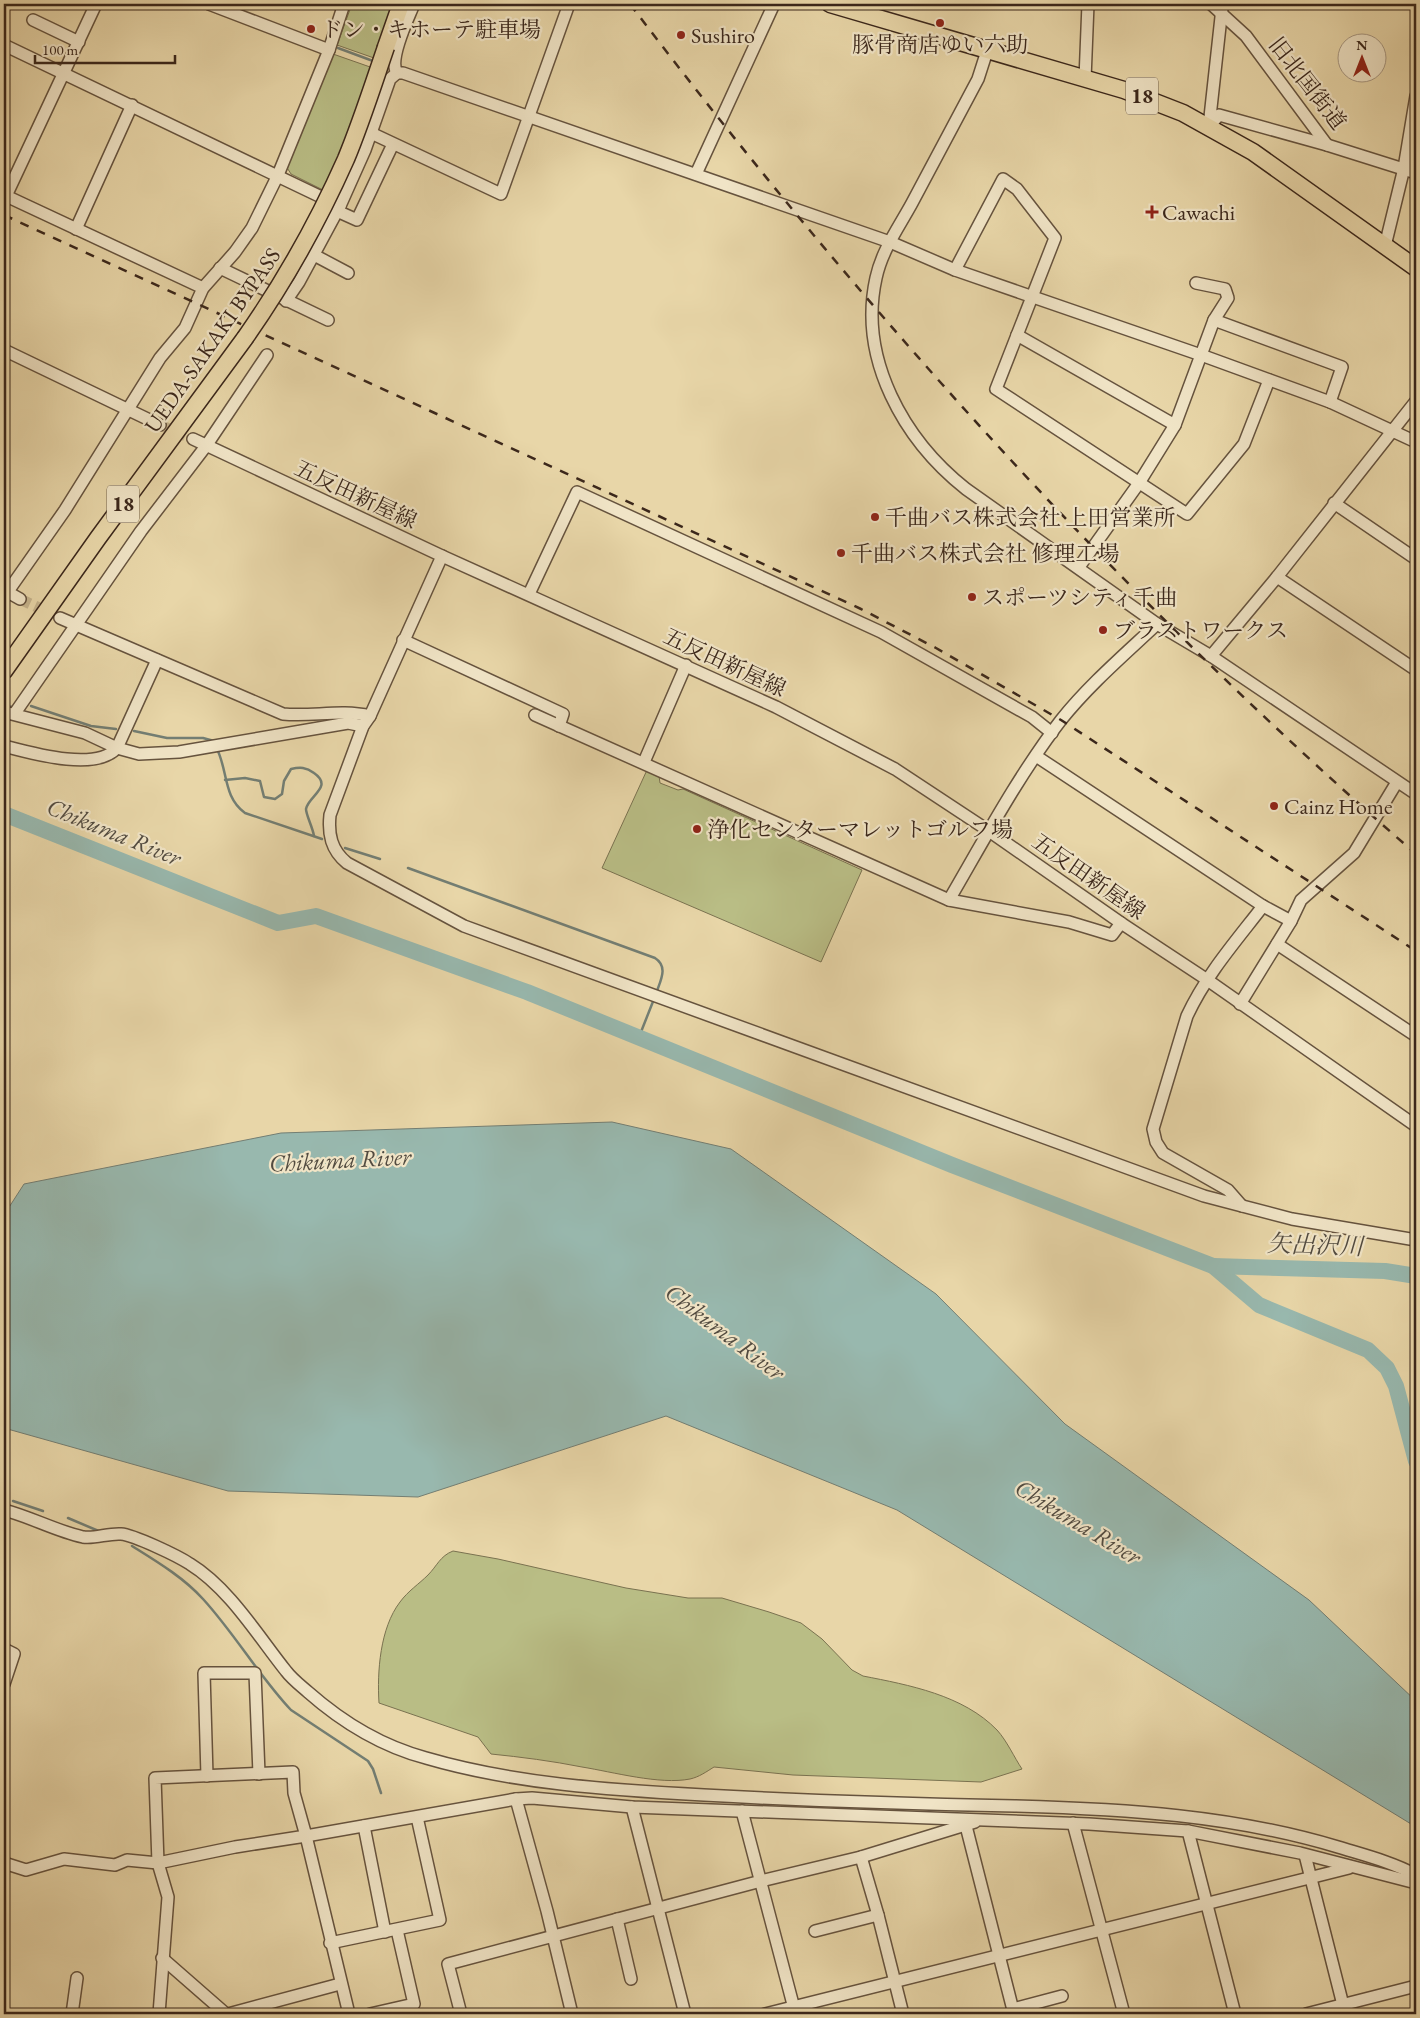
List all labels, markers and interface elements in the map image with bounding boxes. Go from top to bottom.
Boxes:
place label: ドン・キホーテ駐車場 [321,15,541,44]
marker: 豚骨商店ゆい六助 [934,17,946,29]
place label: Sushiro [691,21,755,50]
marker: ドン・キホーテ駐車場 [305,23,317,35]
marker: Sushiro [675,29,687,41]
place label: 豚骨商店ゆい六助 [852,30,1028,59]
street label: 旧北国街道 [1262,31,1353,136]
scale bar [35,32,175,64]
north arrow [1338,32,1388,82]
text: N [1356,36,1368,54]
text: 100 m [42,40,79,59]
road number: 18 [1126,78,1158,114]
place label: Cawachi [1162,198,1235,227]
marker: Cawachi [1146,206,1158,218]
street label: UEDA-SAKAKI BYPASS [138,242,287,438]
street label: 五反田新屋線 [290,453,422,535]
road number: 18 [107,486,139,522]
place label: 千曲バス株式会社 上田営業所 [885,503,1175,532]
marker: 千曲バス株式会社 上田営業所 [869,511,881,523]
place label: 千曲バス株式会社 修理工場 [851,539,1119,568]
marker: 千曲バス株式会社 修理工場 [835,547,847,559]
place label: スポーツシティ千曲 [982,583,1177,612]
marker: スポーツシティ千曲 [966,591,978,603]
place label: ブラストワークス [1113,616,1288,645]
street label: 五反田新屋線 [659,621,791,703]
marker: ブラストワークス [1097,624,1109,636]
water label: Chikuma River [42,791,188,873]
place label: Cainz Home [1284,792,1393,821]
marker: Cainz Home [1268,800,1280,812]
place label: 浄化センターマレットゴルフ場 [707,815,1013,844]
marker: 浄化センターマレットゴルフ場 [691,823,703,835]
street label: 五反田新屋線 [1026,827,1151,926]
water label: Chikuma River [268,1140,414,1179]
water label: 矢出沢川 [1267,1227,1367,1262]
water label: Chikuma River [659,1276,793,1388]
water label: Chikuma River [1009,1472,1149,1572]

